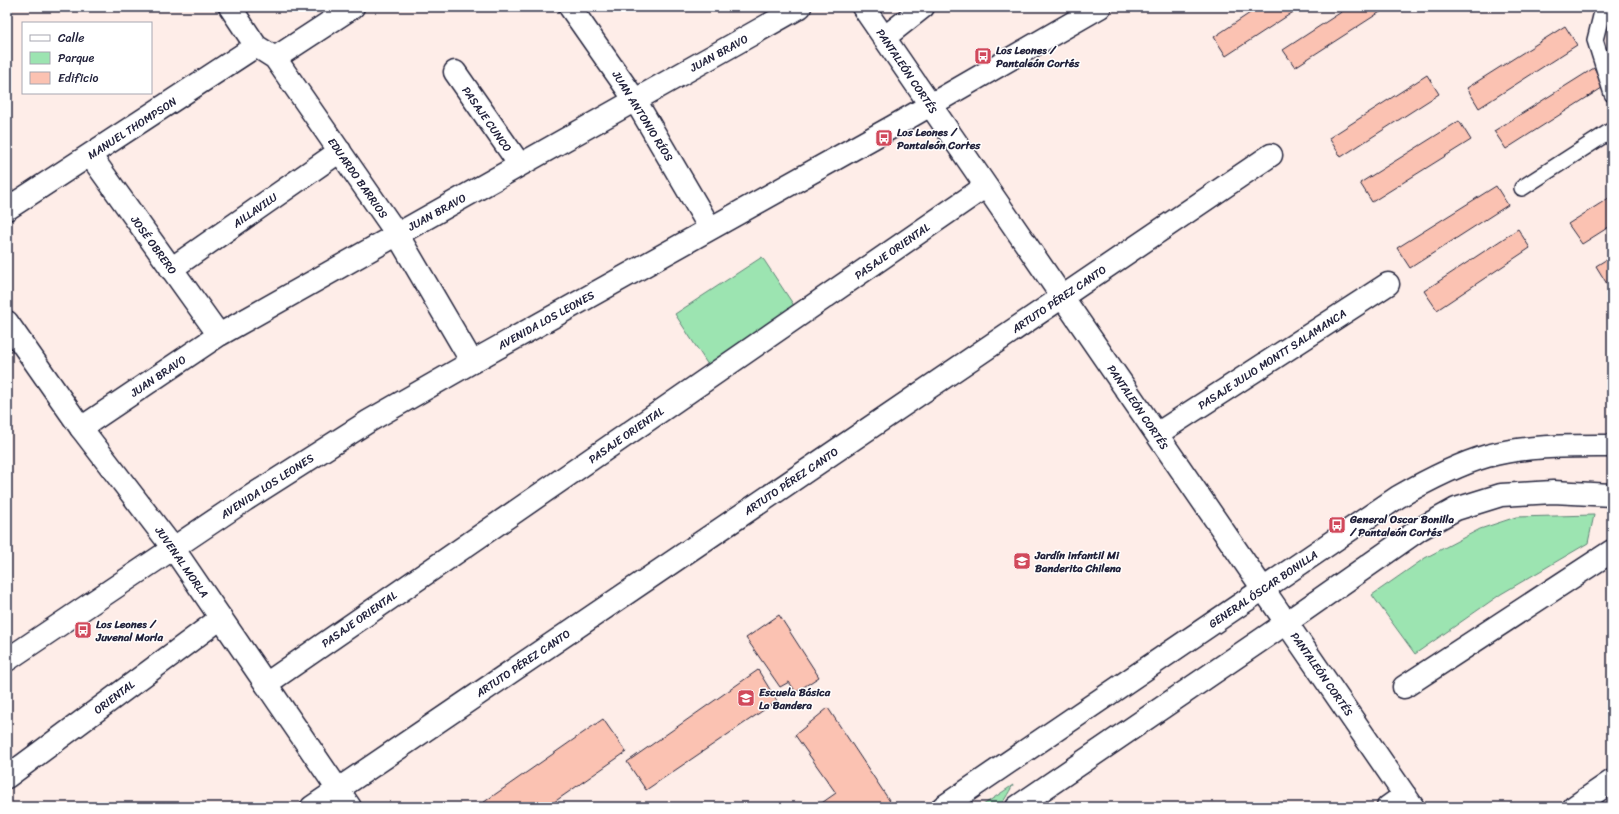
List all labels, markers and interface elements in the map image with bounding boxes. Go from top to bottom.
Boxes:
legend [22,22,152,94]
street label: PANTALEÓN CORTÉS [871,25,942,118]
text: Calle [58,27,85,49]
street label: JUAN BRAVO [686,30,752,78]
place label: Los Leones / Pantaleón Cortés [996,41,1080,73]
bus stop icon: Los Leones / Pantaleón Cortés [973,46,993,66]
text: Parque [58,47,95,69]
street label: JUAN ANTONIO RÍOS [606,66,678,165]
text: Edificio [58,67,98,89]
street label: PASAJE CUNCO [457,82,516,156]
street label: MANUEL THOMPSON [84,92,181,165]
place label: Los Leones / Pantaleón Cortes [897,123,981,155]
bus stop icon: Los Leones / Pantaleón Cortes [874,128,894,148]
street label: EDUARDO BARRIOS [323,134,393,223]
street label: AILLAVILU [228,188,282,233]
street label: JUAN BRAVO [404,189,470,237]
street label: JOSÉ OBRERO [125,211,182,279]
street label: PASAJE ORIENTAL [851,218,935,285]
street label: ARTUTO PÉREZ CANTO [1007,261,1111,339]
street label: AVENIDA LOS LEONES [493,286,598,356]
street label: PASAJE JULIO MONTT SALAMANCA [1194,304,1350,415]
street label: JUAN BRAVO [126,351,190,403]
street label: PANTALEÓN CORTÉS [1102,361,1173,454]
street label: PASAJE ORIENTAL [585,402,669,469]
street label: ARTUTO PÉREZ CANTO [739,443,843,521]
street label: AVENIDA LOS LEONES [216,449,318,524]
place label: General Oscar Bonilla / Pantaleón Cortés [1349,510,1454,542]
bus stop icon: General Oscar Bonilla / Pantaleón Cortés [1327,515,1347,535]
street label: JUVENAL MORLA [149,522,213,602]
place label: Jardín infantil Mi Banderita Chilena [1034,546,1122,578]
street label: GENERAL ÓSCAR BONILLA [1205,546,1322,633]
school or university icon: Jardín infantil Mi Banderita Chilena [1012,551,1032,571]
street label: PASAJE ORIENTAL [318,586,402,653]
place label: Los Leones / Juvenal Morla [95,615,163,647]
bus stop icon: Los Leones / Juvenal Morla [73,620,93,640]
street label: ARTUTO PÉREZ CANTO [471,625,575,703]
street label: PANTALEÓN CORTÉS [1285,628,1358,720]
street label: ORIENTAL [90,675,140,719]
place label: Escuela Básica La Bandera [759,683,831,715]
school or university icon: Escuela Básica La Bandera [736,688,756,708]

